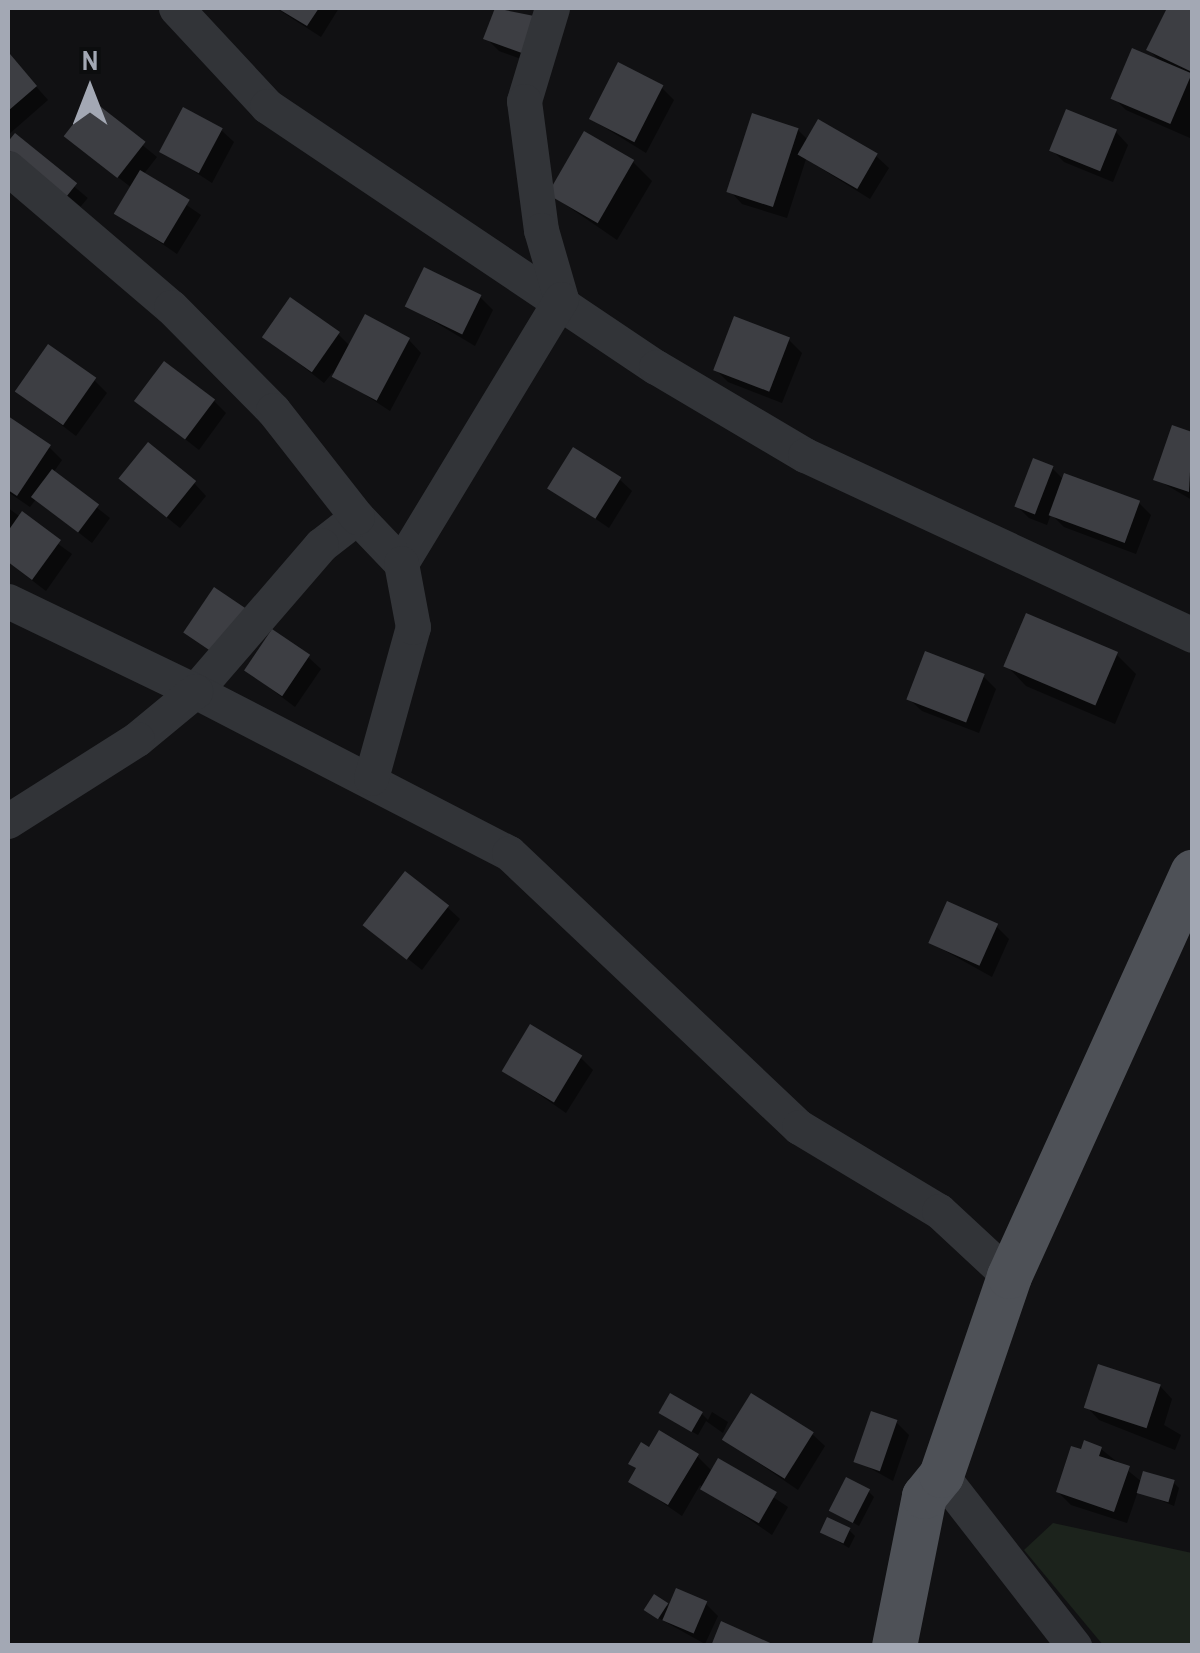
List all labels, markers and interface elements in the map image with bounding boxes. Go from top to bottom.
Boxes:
north arrow [40,40,140,140]
text: N [82,41,98,79]

